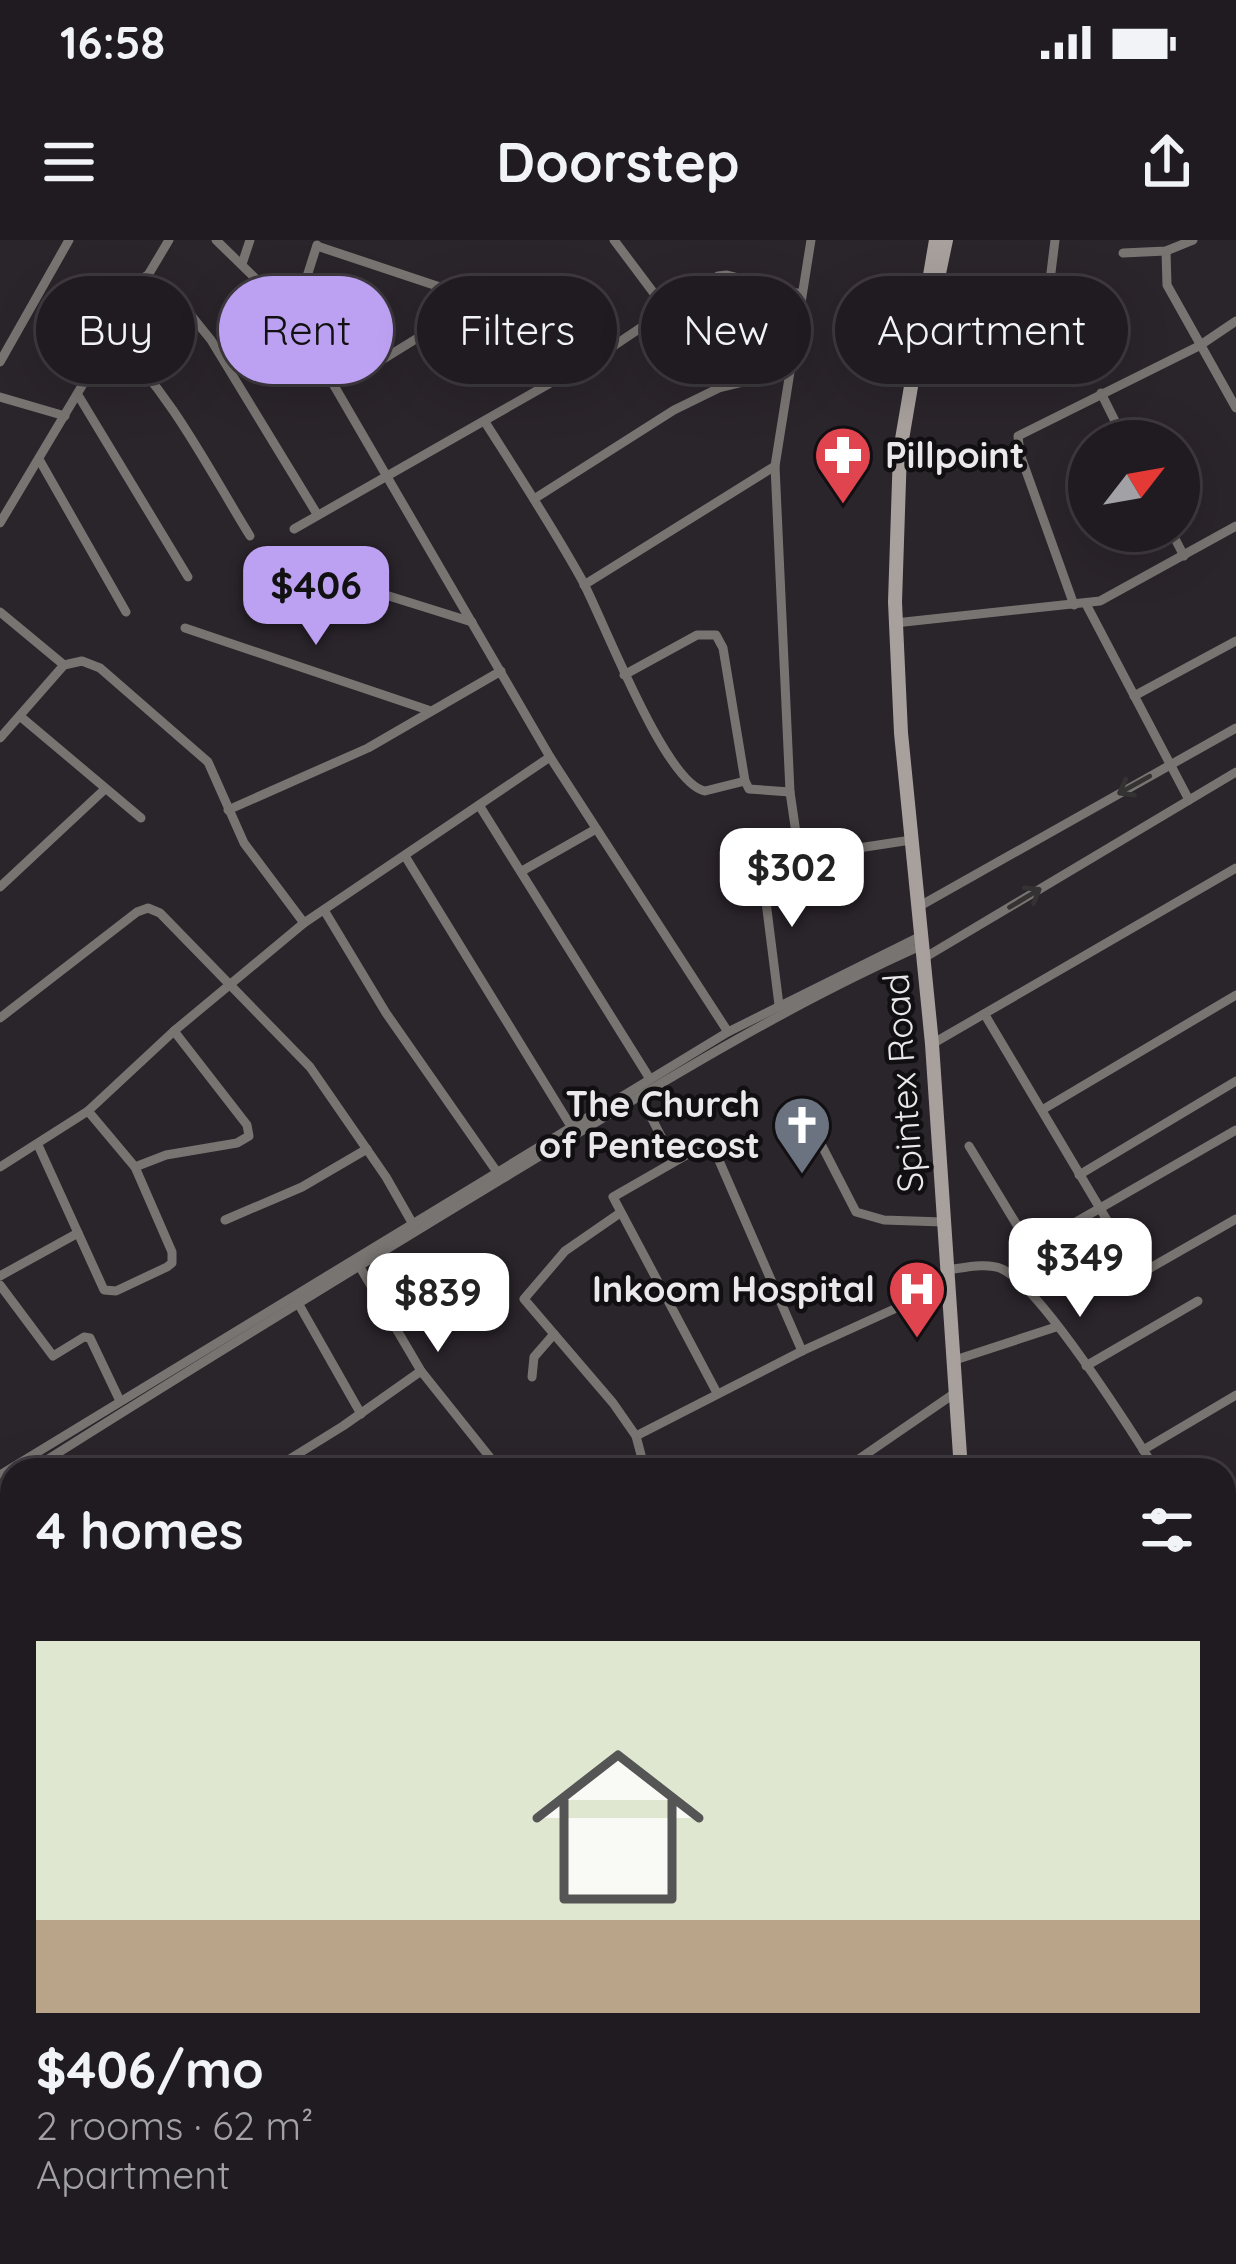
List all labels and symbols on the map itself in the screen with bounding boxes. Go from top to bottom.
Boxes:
north arrow [1068,420,1200,552]
pharmacy icon: Pillpoint [812,424,874,506]
place label: Pillpoint [885,432,1024,477]
pin: $406 [245,546,387,648]
one-way arrow [1117,774,1152,798]
pin: $302 [721,828,863,930]
one-way arrow [1007,886,1042,910]
street label: Spintex Road [872,972,933,1194]
place label: The Church of Pentecost [539,1081,760,1167]
church icon: The Church of Pentecost [771,1094,833,1176]
pin: $349 [1009,1218,1151,1320]
pin: $839 [367,1253,509,1355]
hospital icon: Inkoom Hospital [886,1258,948,1340]
place label: Inkoom Hospital [592,1266,875,1311]

